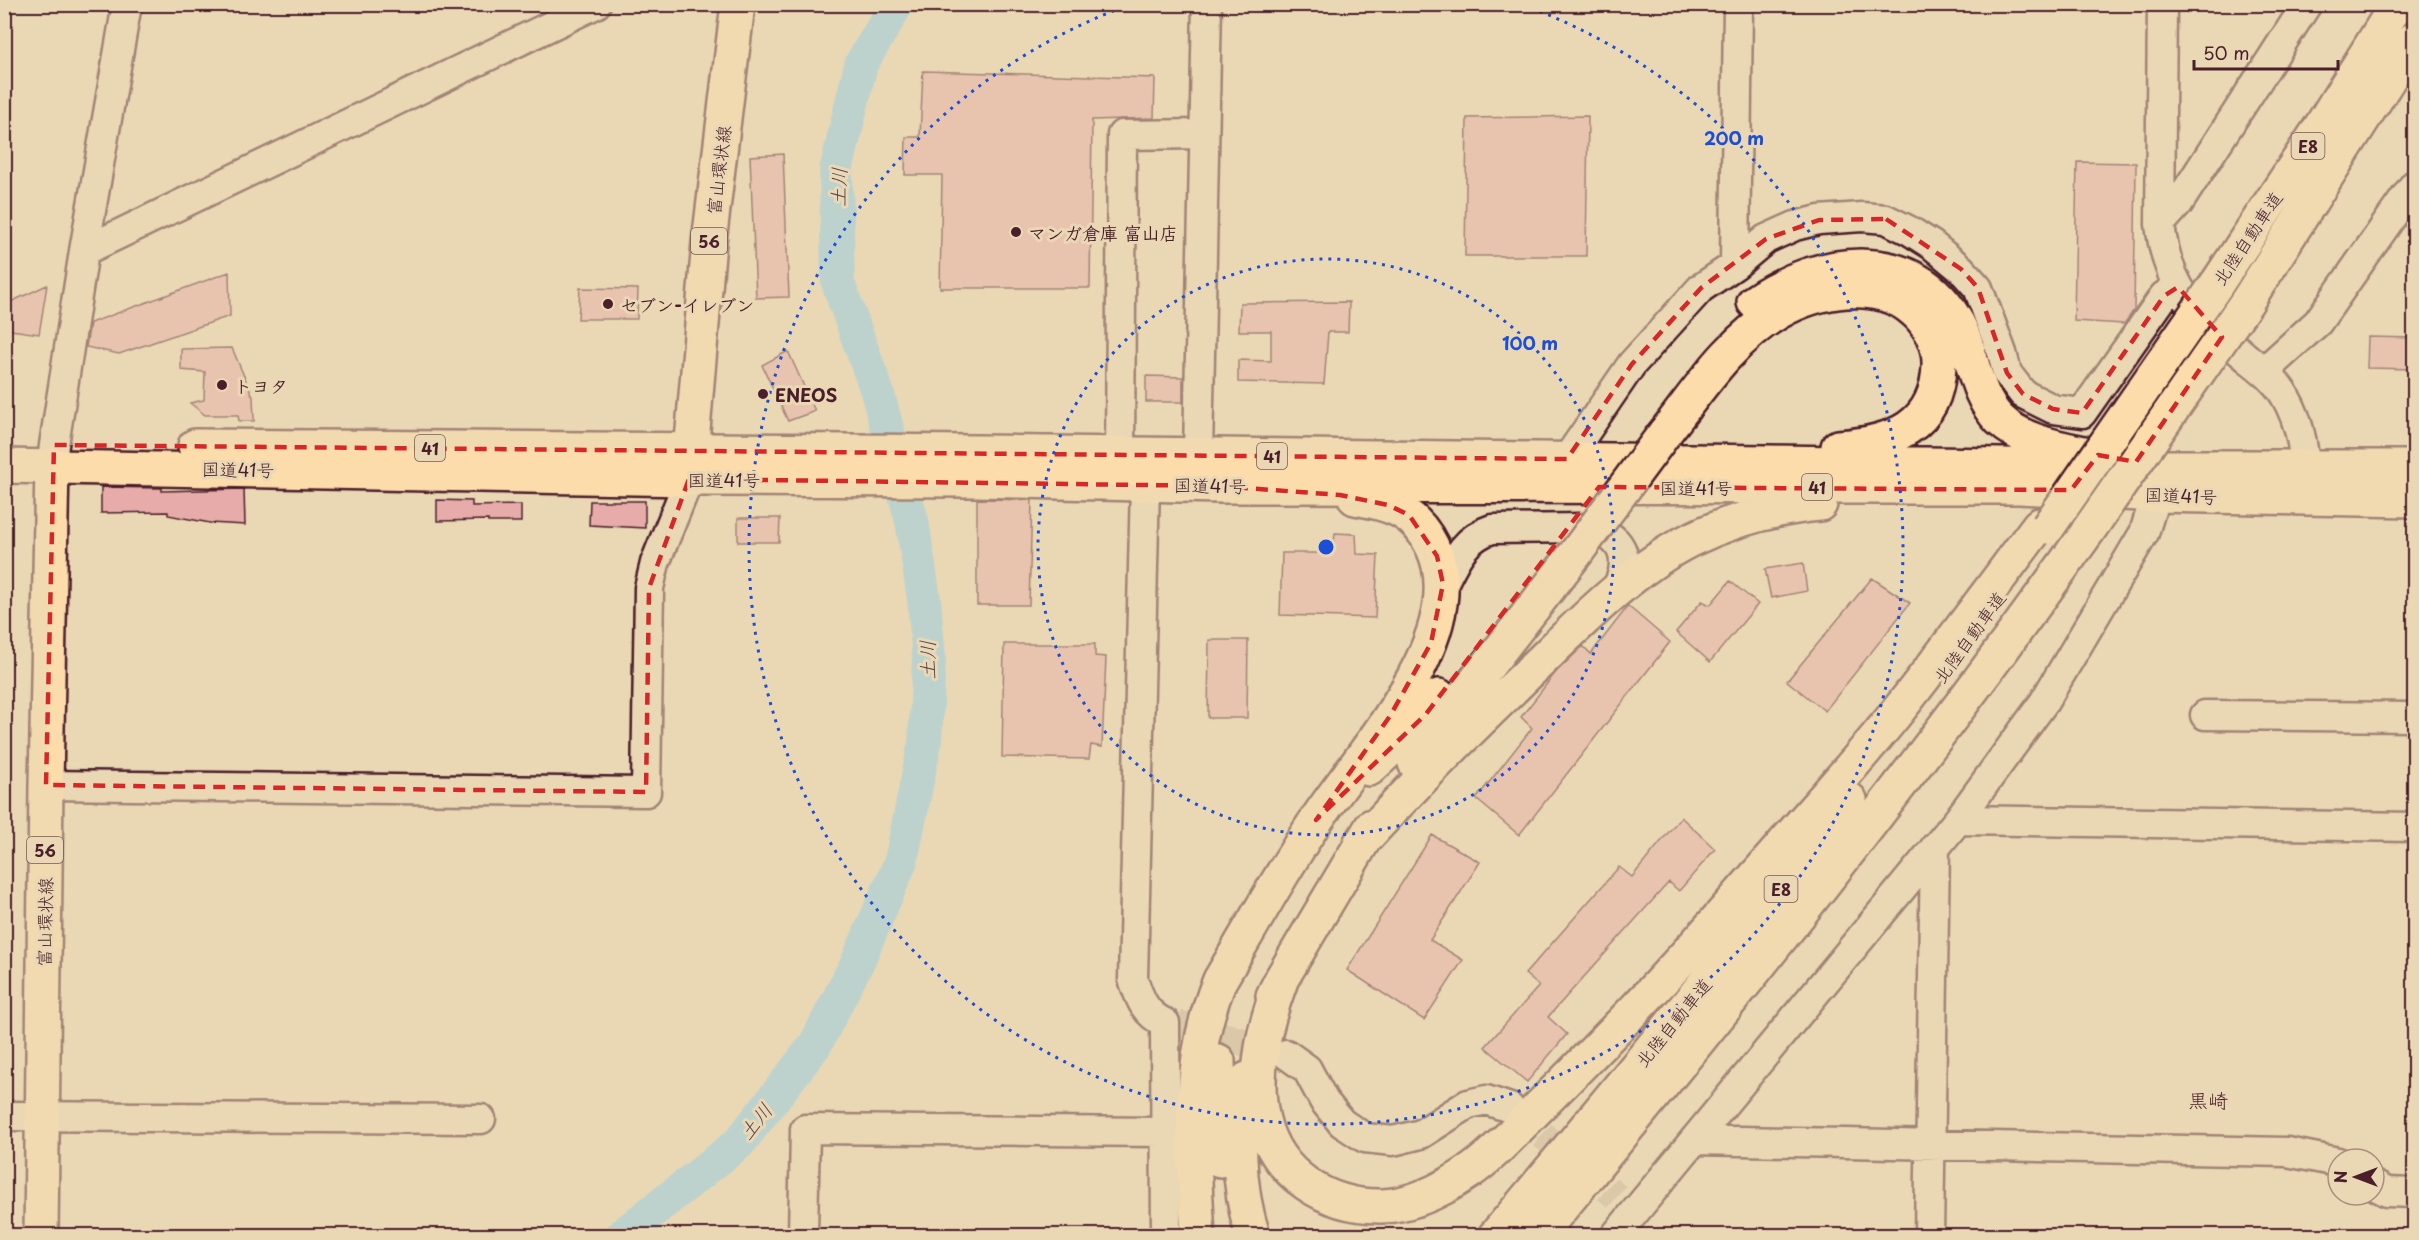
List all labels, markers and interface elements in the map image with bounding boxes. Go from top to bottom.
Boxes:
scale bar [2194,33,2338,71]
text: 50 m [2203,39,2250,66]
street label: 富山環状線 [699,124,737,216]
text: 200 m [1704,124,1764,151]
road number: E8 [2292,133,2324,159]
water label: 土川 [822,166,854,208]
street label: 北陸自動車道 [2206,186,2288,290]
place label: マンガ倉庫 富山店 [1028,219,1178,246]
marker: マンガ倉庫 富山店 [1009,225,1023,239]
road number: 56 [691,228,727,254]
place label: セブン-イレブン [620,291,754,318]
marker: セブン-イレブン [601,297,615,311]
text: 100 m [1502,329,1558,356]
place label: トヨタ [234,372,288,399]
marker: トヨタ [215,378,229,392]
place label: ENEOS [775,381,838,408]
marker: ENEOS [756,387,770,401]
road number: 41 [415,435,445,461]
road number: 41 [1257,443,1287,469]
street label: 国道41号 [201,455,275,483]
street label: 国道41号 [688,466,760,493]
street label: 国道41号 [1173,471,1247,499]
street label: 国道41号 [1660,474,1732,501]
road number: 41 [1802,474,1832,500]
street label: 国道41号 [2144,480,2218,510]
centre of rings [1316,537,1336,557]
street label: 北陸自動車道 [1926,585,2012,689]
water label: 土川 [912,640,942,680]
road number: 56 [27,837,63,863]
road number: E8 [1764,876,1798,902]
street label: 富山環状線 [30,877,58,967]
street label: 北陸自動車道 [1629,972,1717,1072]
district label: 黒崎 [2188,1085,2228,1115]
water label: 土川 [731,1096,779,1146]
north arrow [2326,1147,2386,1207]
text: N [2328,1171,2352,1183]

